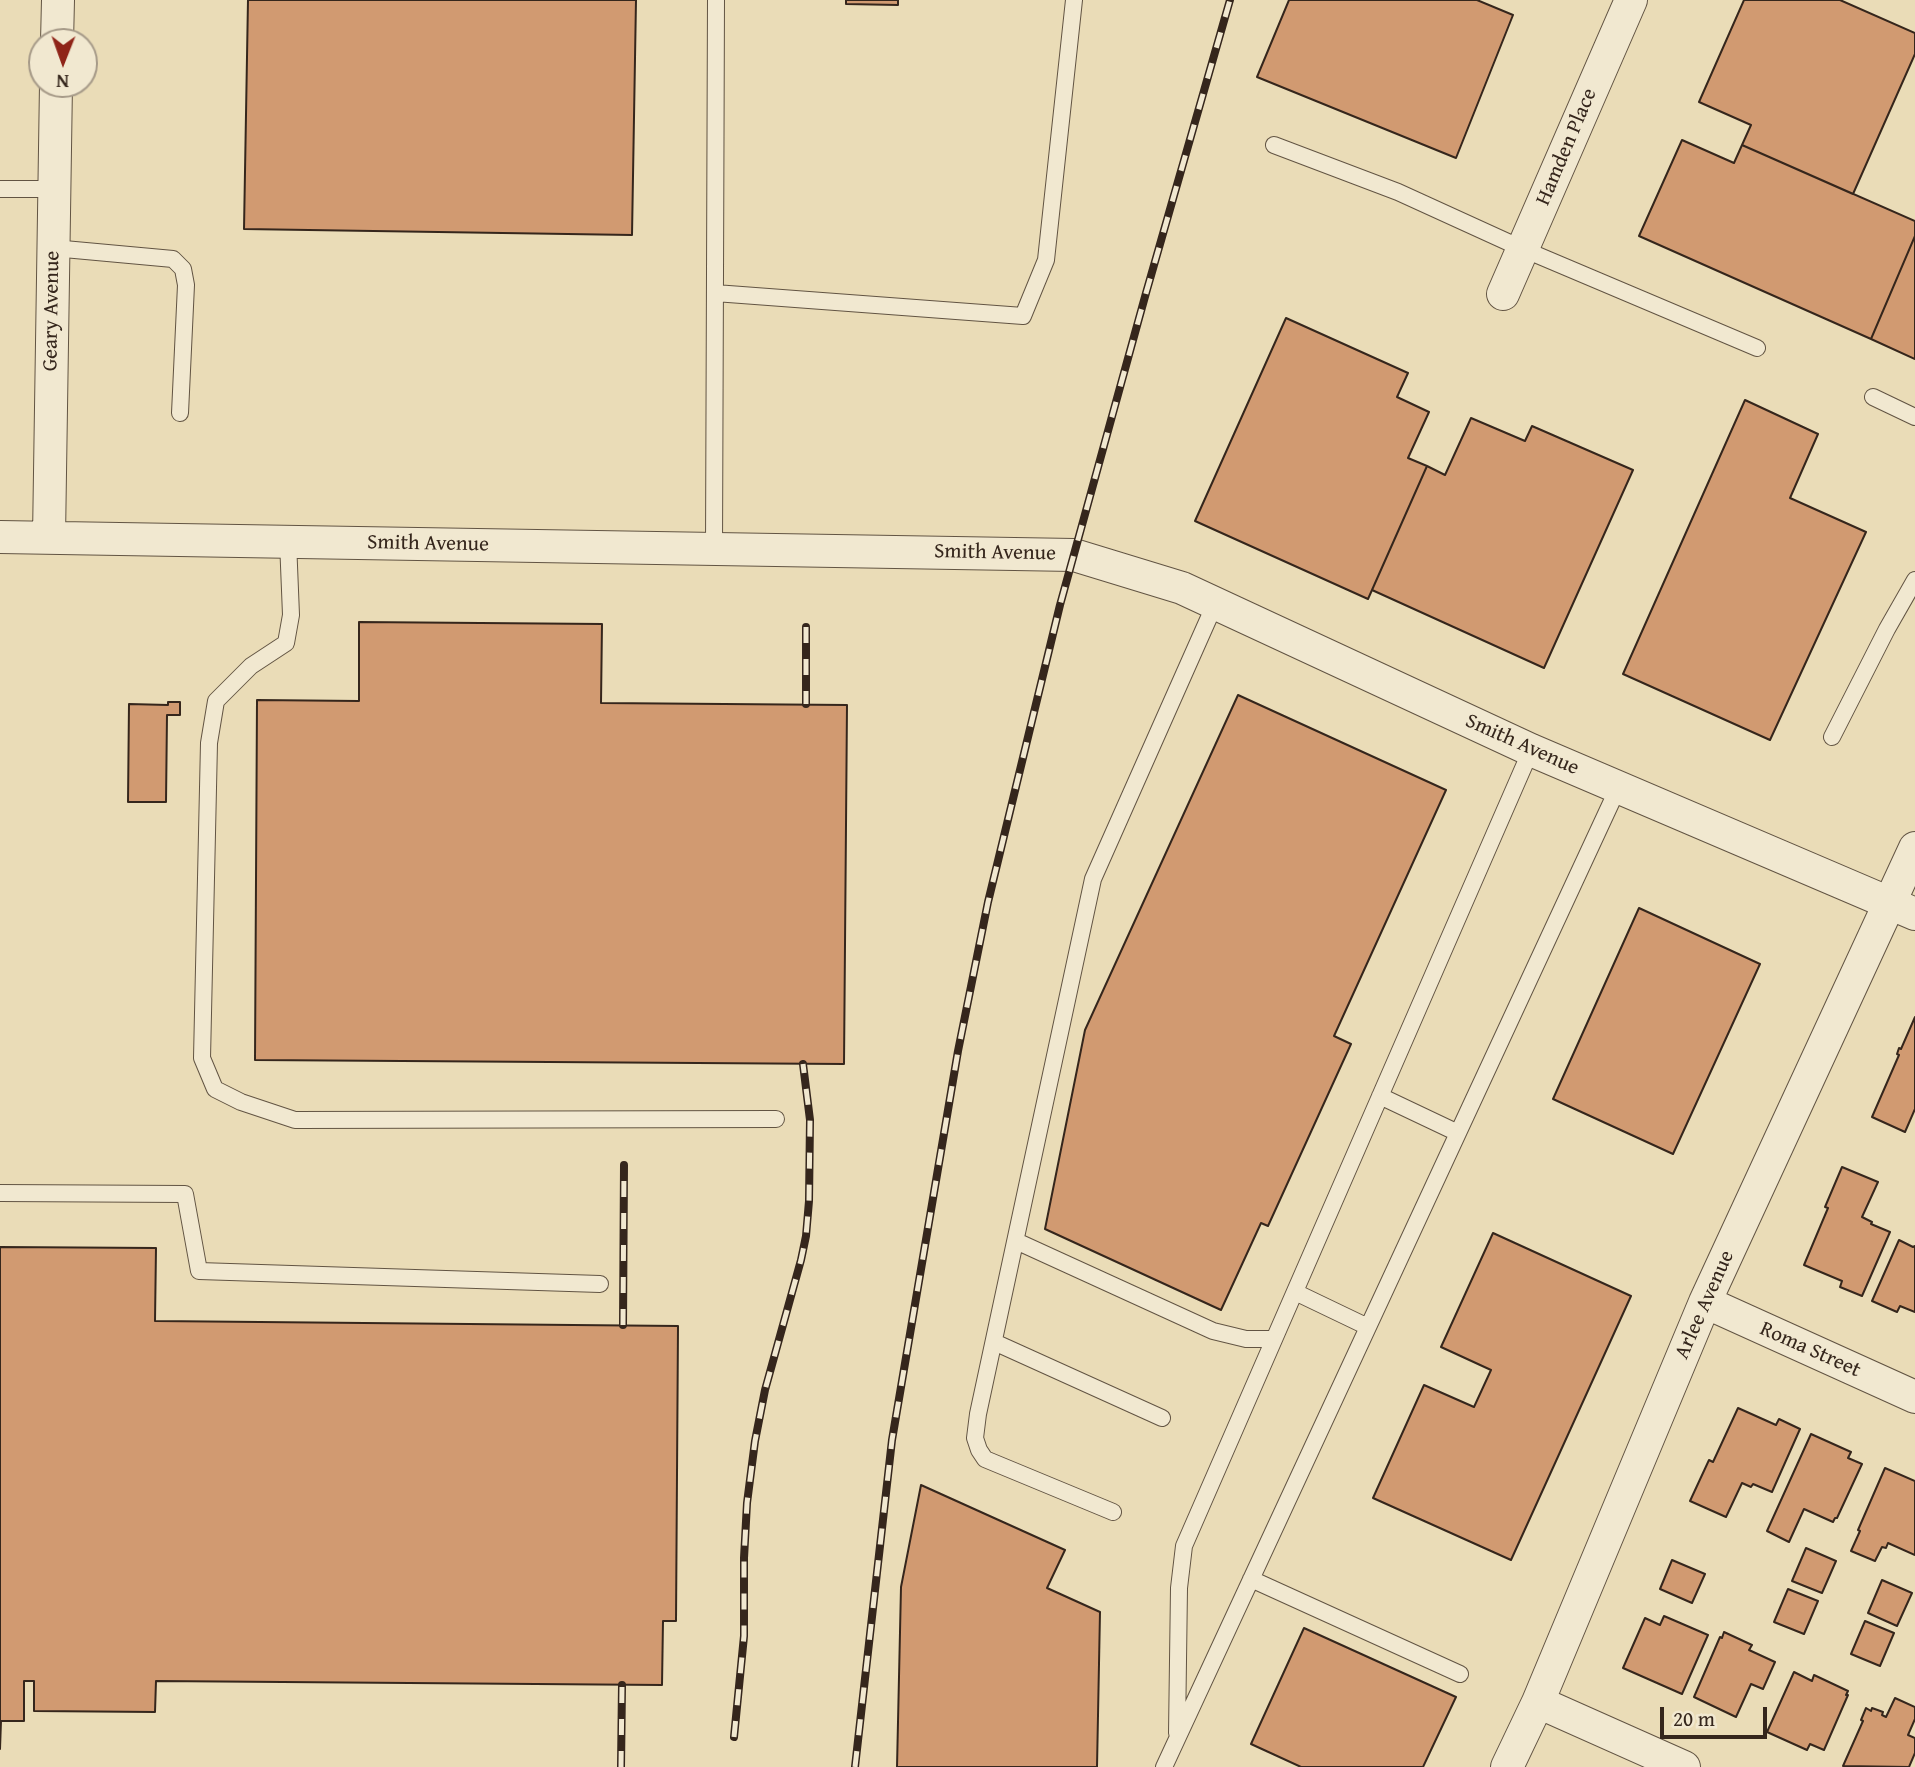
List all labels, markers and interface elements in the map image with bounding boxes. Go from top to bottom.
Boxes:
north arrow [28,28,98,98]
text: N [56,68,69,96]
street label: Hamden Place [1531,85,1603,209]
street label: Geary Avenue [38,251,66,371]
street label: Smith Avenue [367,530,489,558]
street label: Smith Avenue [934,539,1056,567]
street label: Smith Avenue [1461,709,1583,781]
street label: Arlee Avenue [1670,1247,1740,1363]
street label: Roma Street [1756,1317,1864,1383]
scale bar [1663,1694,1770,1738]
text: 20 m [1673,1703,1715,1734]

